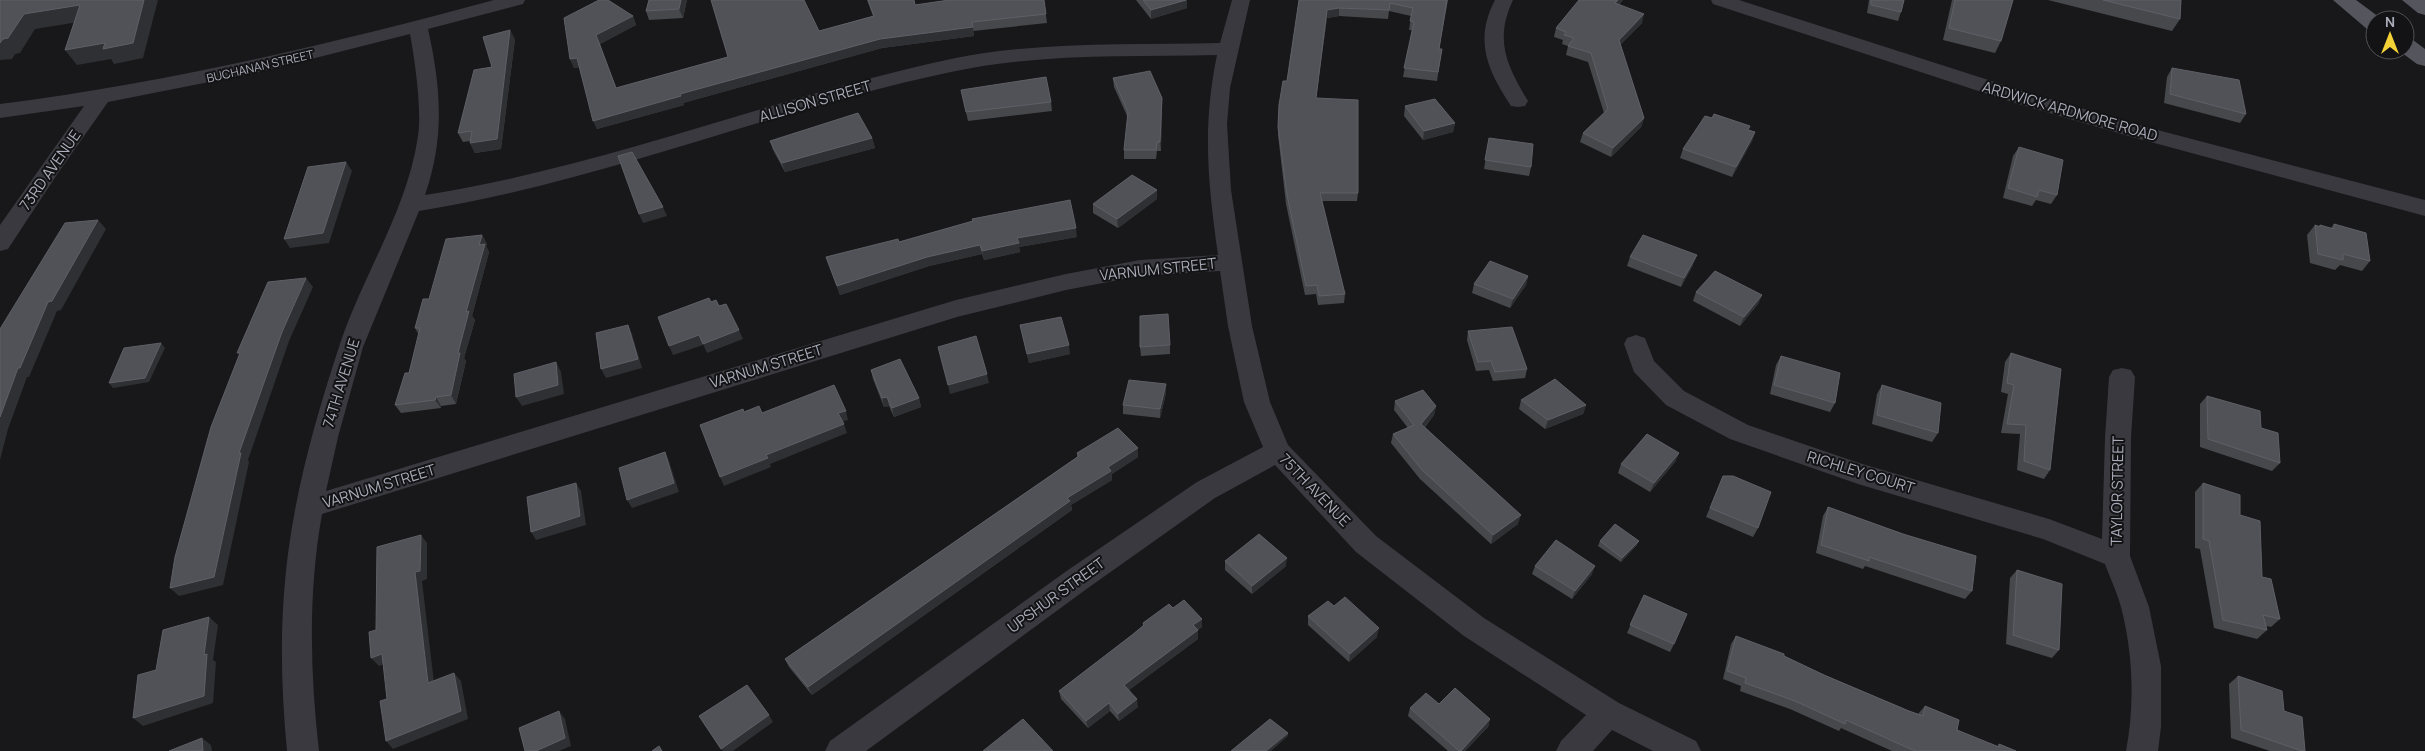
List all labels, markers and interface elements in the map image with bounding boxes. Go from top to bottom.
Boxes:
north arrow [2365,10,2415,60]
text: N [2385,12,2395,31]
street label: BUCHANAN STREET [205,45,316,87]
street label: ALLISON STREET [757,75,873,127]
street label: ARDWICK ARDMORE ROAD [1980,76,2160,146]
street label: 73RD AVENUE [15,126,85,214]
street label: VARNUM STREET [1099,252,1217,286]
street label: 74TH AVENUE [317,336,365,430]
street label: VARNUM STREET [707,339,825,393]
street label: TAYLOR STREET [2106,436,2128,546]
street label: RICHLEY COURT [1805,446,1917,498]
street label: 75TH AVENUE [1275,449,1355,531]
street label: VARNUM STREET [320,459,438,513]
street label: UPSHUR STREET [1003,552,1109,638]

